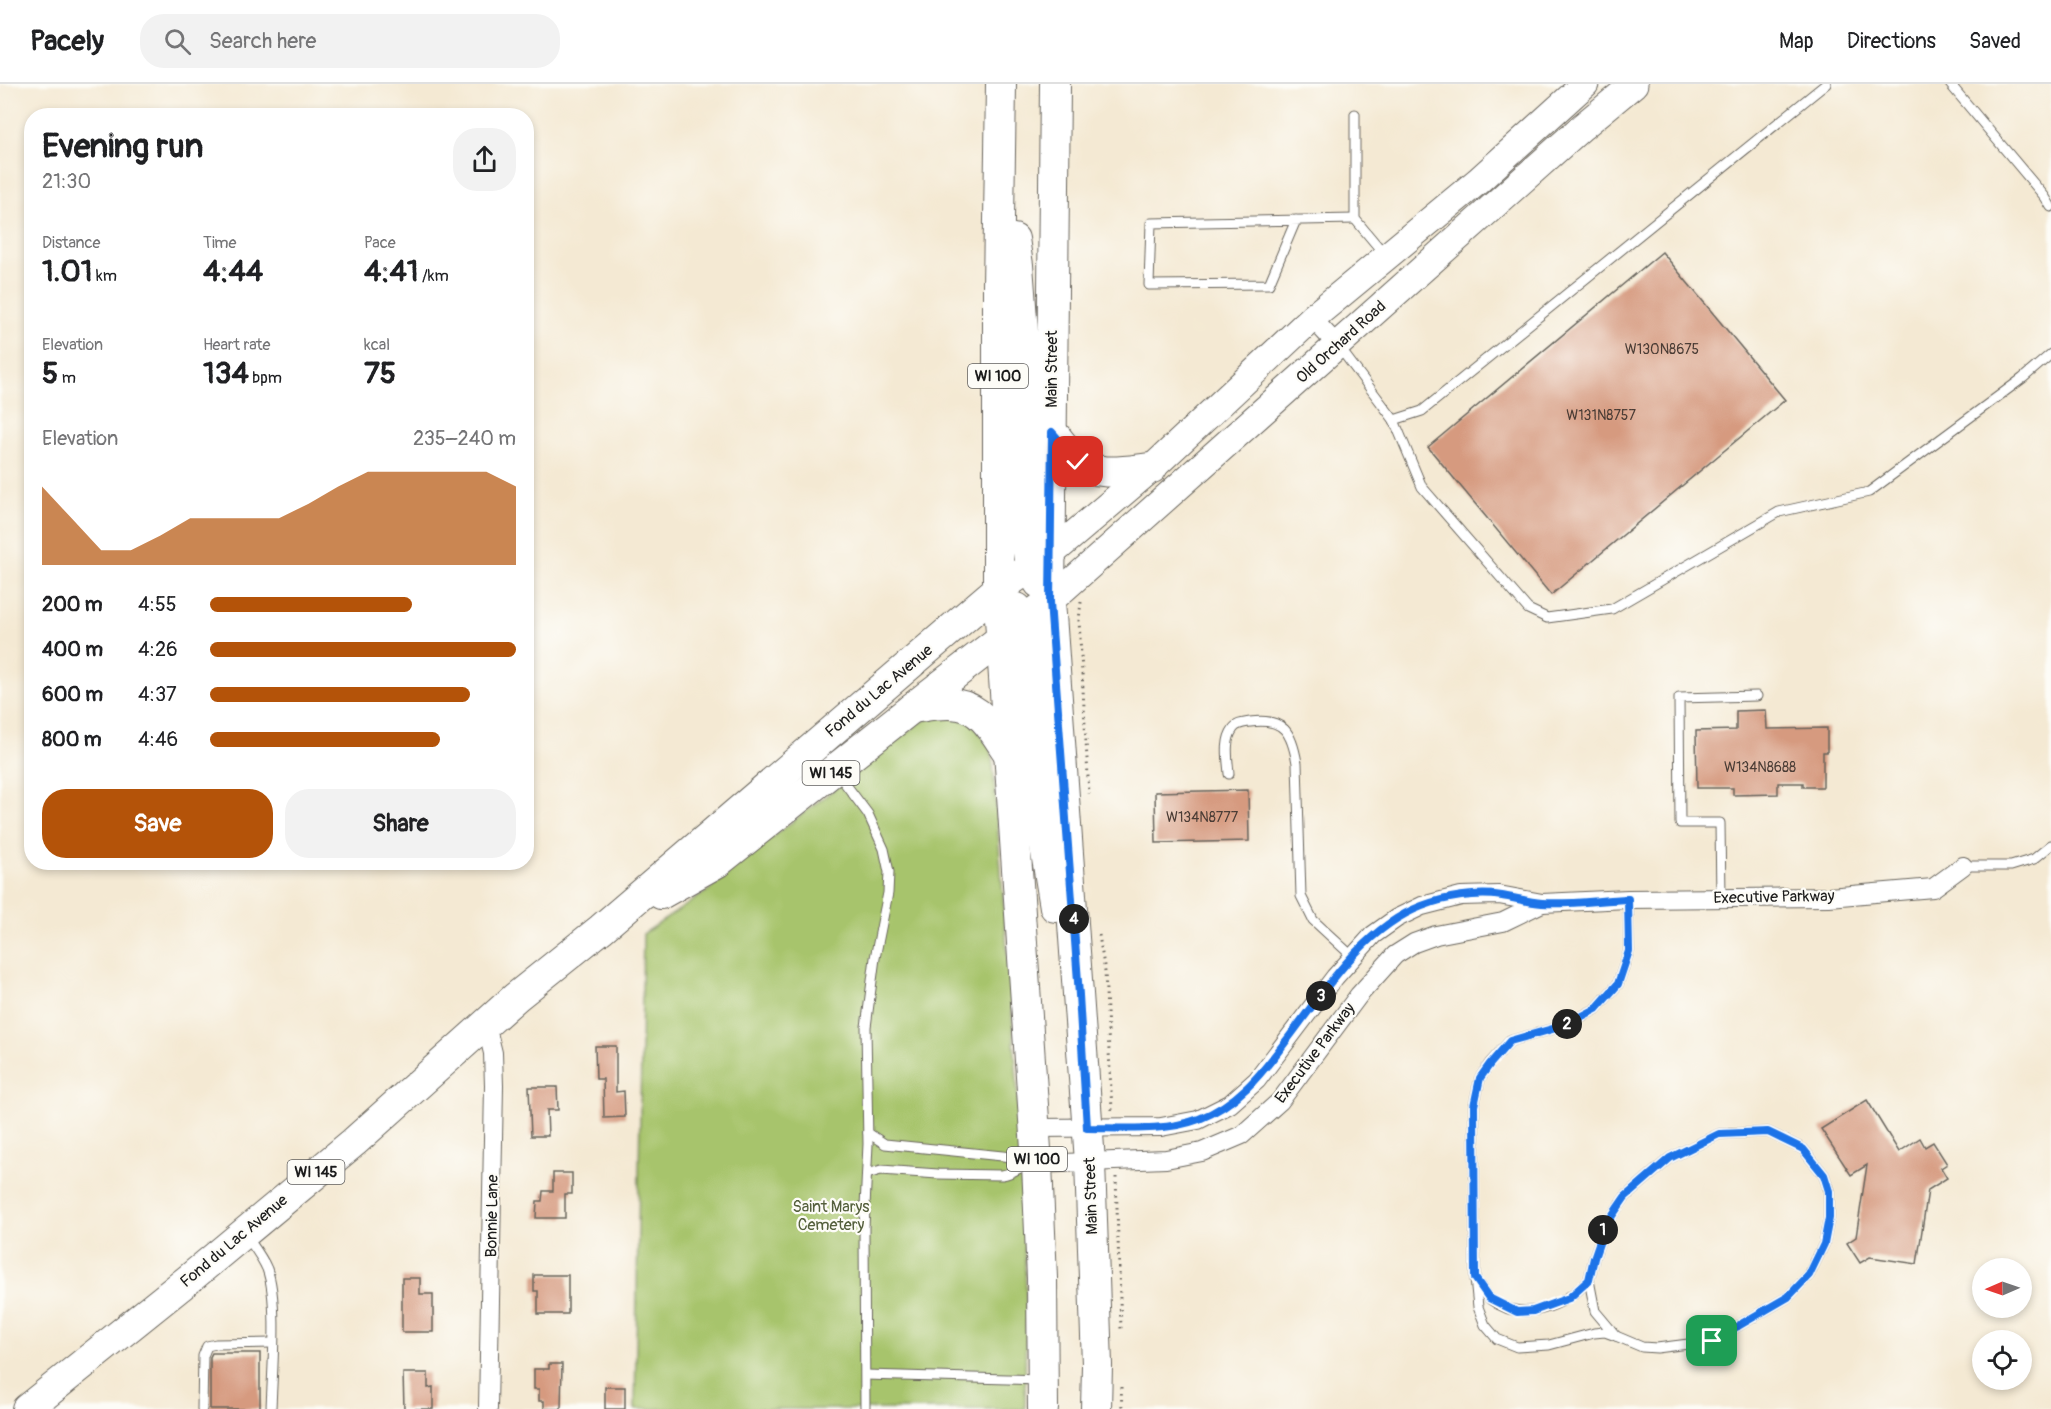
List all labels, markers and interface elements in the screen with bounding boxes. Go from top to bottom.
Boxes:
search box [140,14,560,68]
text: Pacely [30,24,104,59]
icon: search [161,25,194,58]
text: Search here [209,27,316,55]
text: Map [1779,28,1814,55]
text: Directions [1847,28,1936,55]
text: Saved [1969,28,2021,55]
text: Evening run [42,126,203,167]
button: share [453,128,516,191]
text: 21:30 [42,169,91,194]
text: Distance [42,233,101,253]
text: Time [203,233,236,253]
text: Pace [364,233,396,253]
text: 1.01 [42,253,93,290]
text: 4:44 [203,253,263,290]
text: 4:41 [364,253,419,290]
text: km [93,266,117,286]
text: /km [419,266,449,286]
street label: Old Orchard Road [1292,296,1390,388]
street label: Main Street [1042,330,1062,408]
text: Elevation [42,335,103,355]
text: Heart rate [203,335,270,355]
text: kcal [364,335,390,355]
house number: W130N8675 [1625,341,1699,358]
text: 5 [42,355,58,392]
text: 134 [203,355,249,392]
text: 75 [364,355,396,392]
road number: WI 100 [968,364,1028,388]
text: m [58,368,76,388]
text: bpm [249,368,282,388]
house number: W131N8757 [1566,407,1636,424]
text: Elevation [42,426,118,451]
text: 235–240 m [413,426,516,451]
pin [1052,436,1103,487]
icon: check [1061,445,1094,478]
text: 200 m [42,592,103,617]
text: 4:55 [138,592,177,617]
text: 400 m [42,637,103,662]
text: 4:26 [138,637,178,662]
street label: Fond du Lac Avenue [821,640,937,742]
text: 600 m [42,682,103,707]
text: 4:37 [138,682,177,707]
text: 800 m [42,727,102,752]
text: 4:46 [138,727,178,752]
house number: W134N8688 [1724,759,1796,776]
road number: WI 145 [802,761,860,785]
button: Save [42,789,273,858]
button: Share [285,789,516,858]
house number: W134N8777 [1166,809,1239,826]
street label: Executive Parkway [1713,886,1835,908]
pin: 4 [1059,904,1089,934]
text: 4 [1069,909,1079,929]
pin: 3 [1306,981,1336,1011]
text: 3 [1317,986,1325,1006]
street label: Executive Parkway [1271,999,1359,1107]
pin: 2 [1552,1009,1582,1039]
text: 2 [1563,1014,1571,1034]
road number: WI 100 [1007,1147,1067,1171]
street label: Main Street [1080,1156,1102,1235]
road number: WI 145 [288,1160,344,1184]
street label: Bonnie Lane [481,1174,503,1258]
street label: Fond du Lac Avenue [176,1190,292,1292]
park label: Saint Marys Cemetery [793,1197,869,1235]
pin: 1 [1588,1215,1618,1245]
text: 1 [1600,1220,1606,1240]
north arrow [1972,1258,2032,1318]
map controls [1972,1258,2032,1390]
pin [1686,1315,1737,1366]
icon: arrive [1695,1324,1728,1357]
button: locate [1972,1330,2032,1390]

